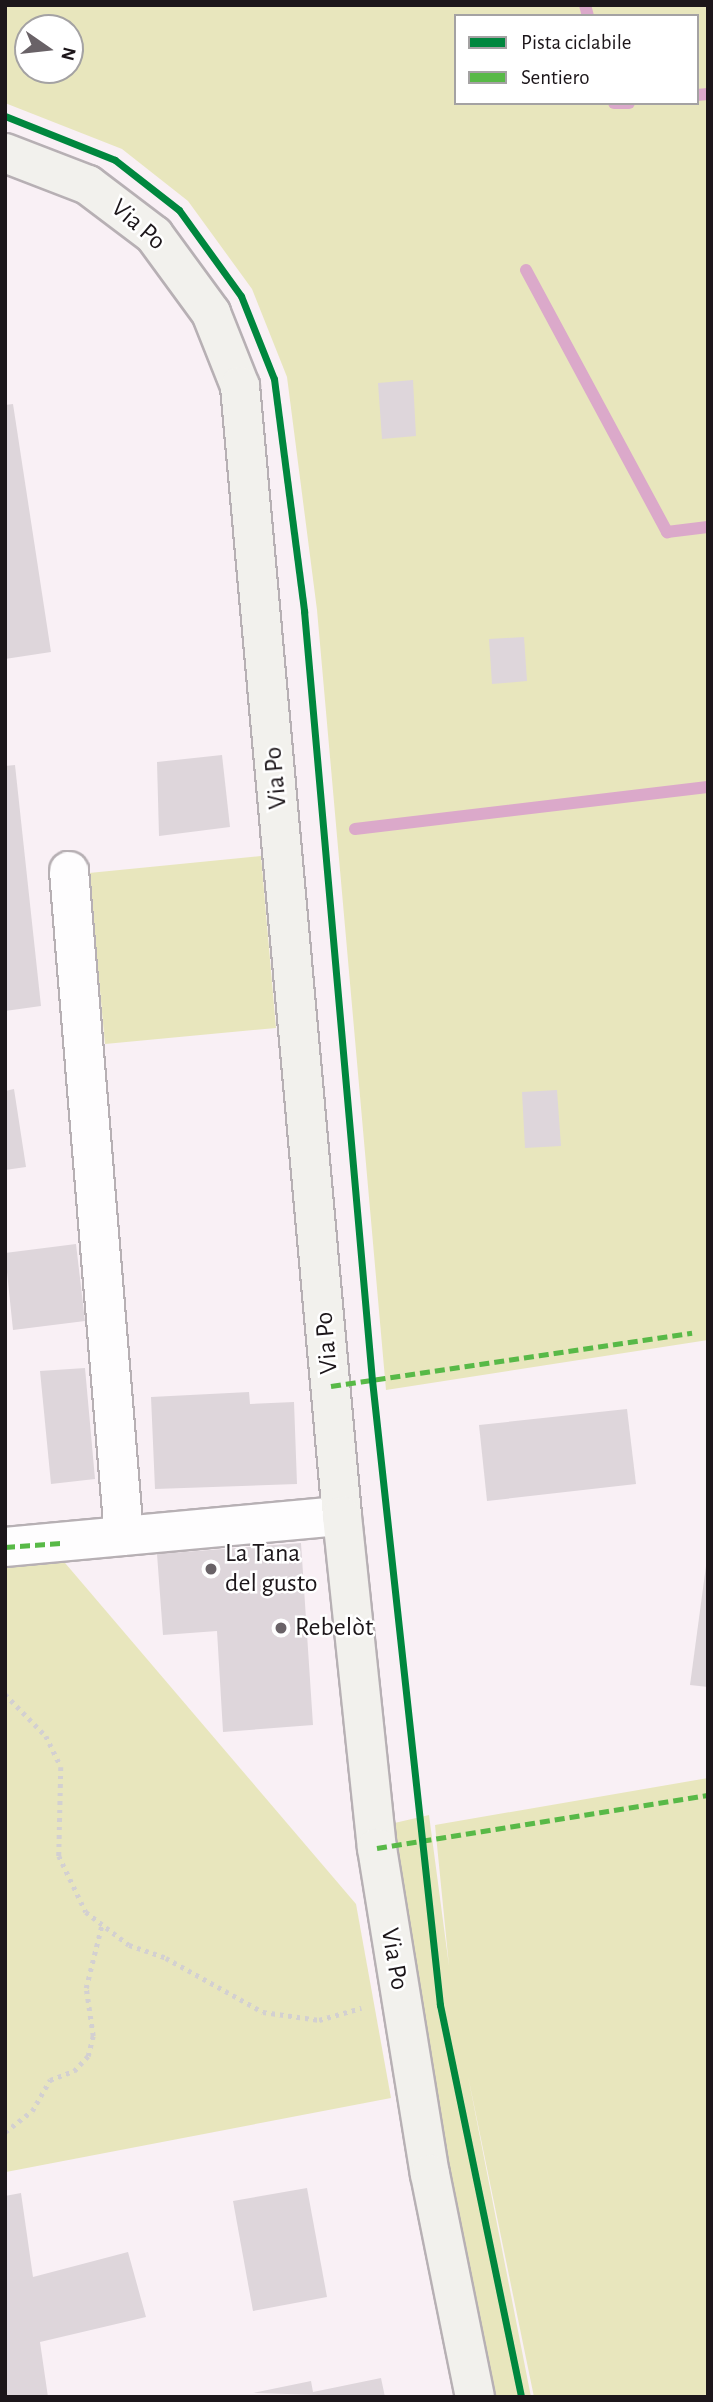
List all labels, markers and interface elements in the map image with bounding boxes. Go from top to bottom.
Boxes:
north arrow [14,14,84,84]
legend [454,14,699,105]
text: Pista ciclabile [521,32,632,53]
text: N [57,45,79,62]
text: Sentiero [521,67,590,88]
street label: Via Po [104,193,172,257]
street label: Via Po [258,746,294,810]
street label: Via Po [309,1311,345,1375]
place label: La Tana del gusto [225,1538,317,1600]
marker: La Tana del gusto [203,1561,219,1577]
place label: Rebelòt [295,1612,373,1644]
marker: Rebelòt [273,1620,289,1636]
street label: Via Po [373,1926,415,1992]

